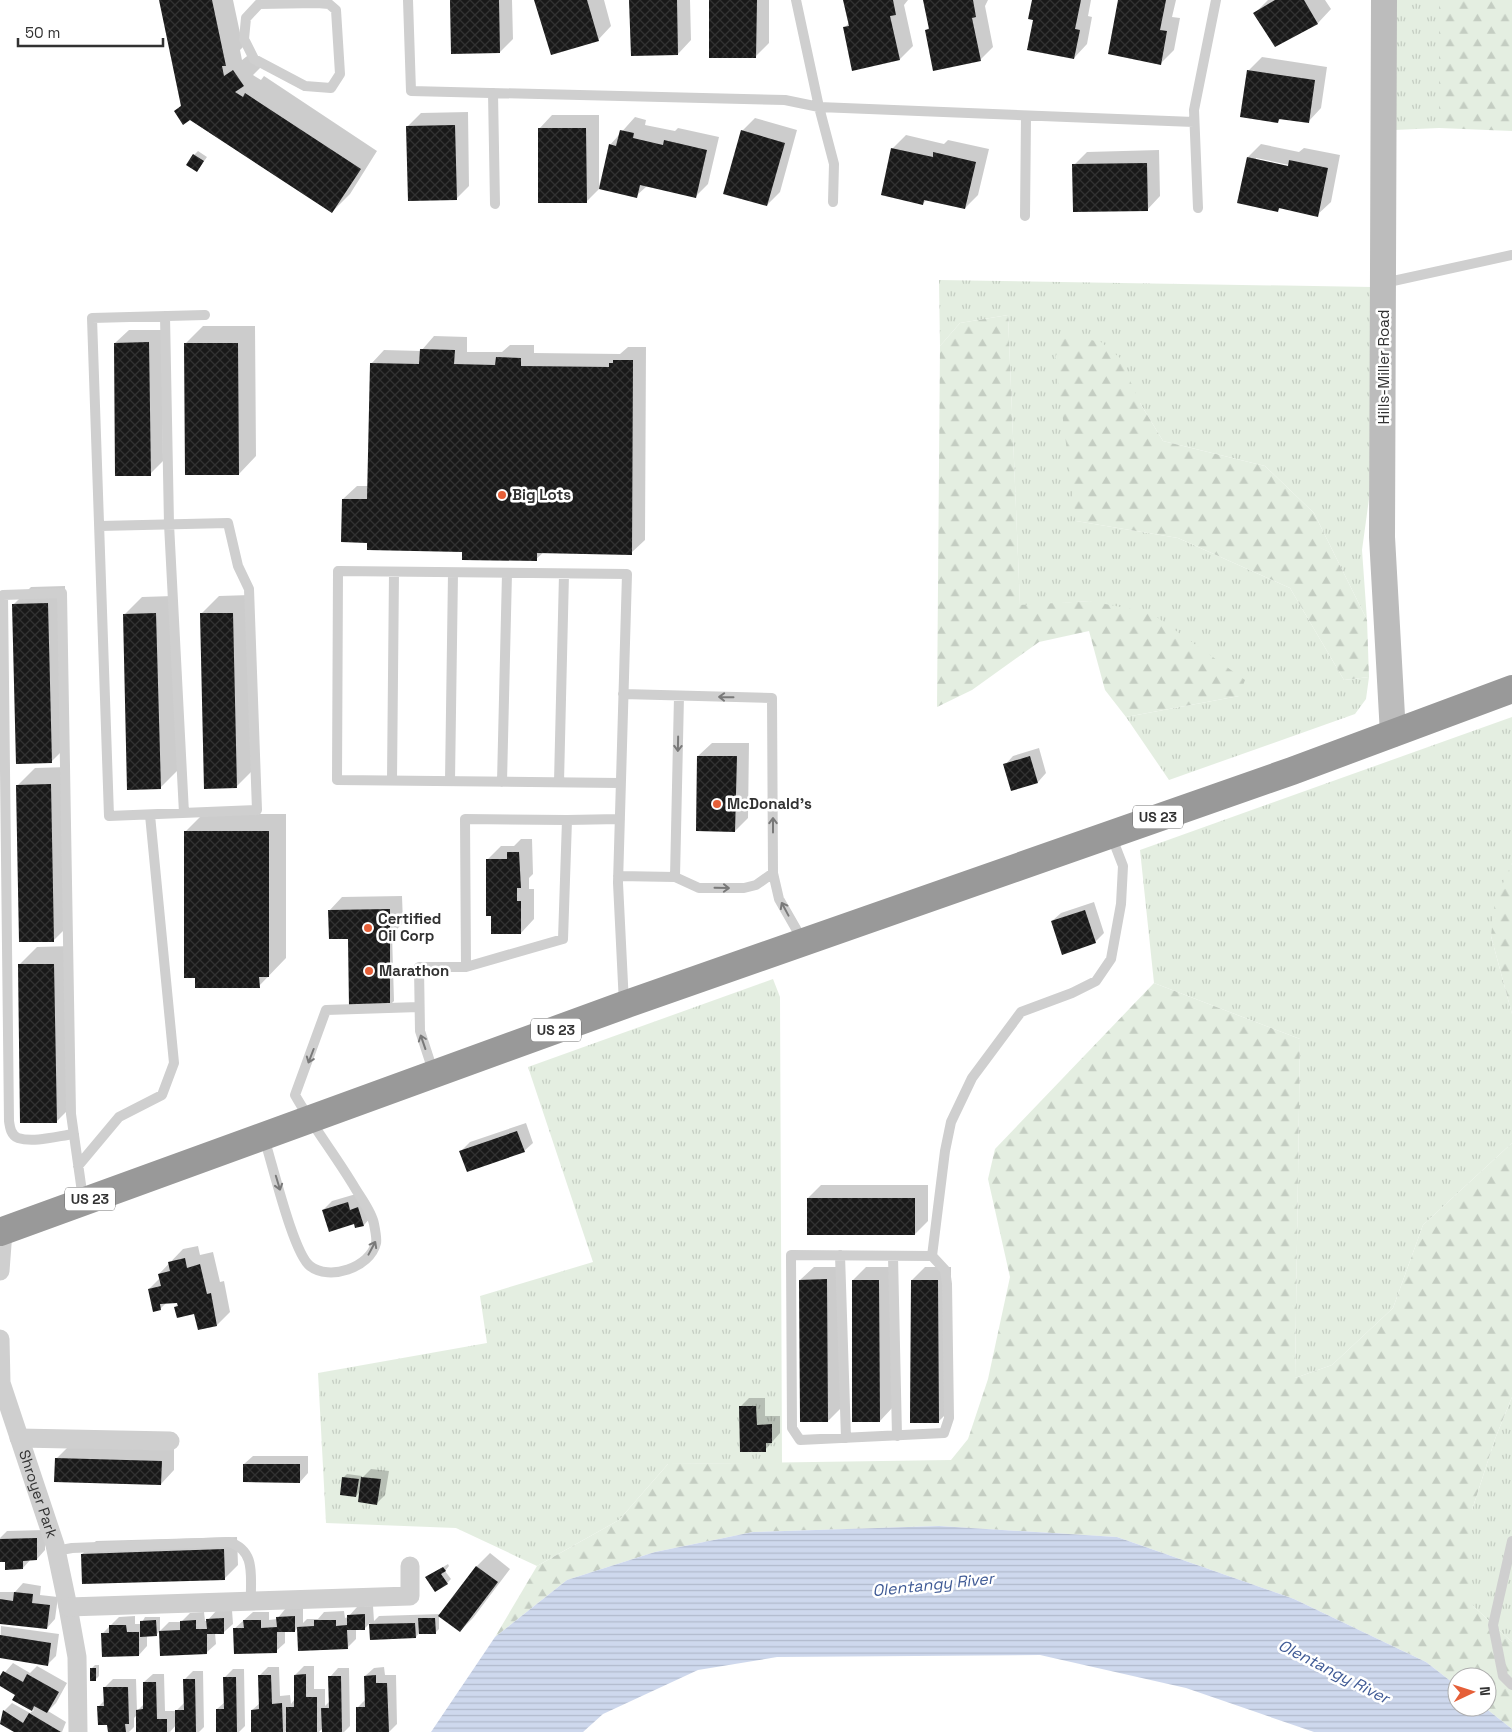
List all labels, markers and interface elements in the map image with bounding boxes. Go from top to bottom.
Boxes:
scale bar [18,15,162,47]
text: 50 m [25,23,60,42]
street label: Hills-Miller Road [1374,310,1393,424]
place label: Big Lots [512,485,571,504]
marker: Big Lots [496,489,508,501]
one-way arrow [718,692,734,702]
one-way arrow [674,736,683,752]
place label: McDonald's [727,794,812,813]
marker: McDonald's [711,798,723,810]
road number: US 23 [1133,806,1183,829]
one-way arrow [768,817,778,833]
one-way arrow [714,883,730,893]
one-way arrow [780,902,789,917]
place label: Certified Oil Corp [378,909,441,945]
marker: Certified Oil Corp [362,922,374,934]
place label: Marathon [379,961,449,980]
marker: Marathon [363,965,375,977]
road number: US 23 [531,1018,581,1042]
one-way arrow [418,1034,427,1050]
one-way arrow [306,1048,315,1063]
one-way arrow [274,1175,284,1191]
road number: US 23 [65,1188,115,1210]
one-way arrow [367,1241,377,1256]
street label: Shroyer Park [15,1447,62,1540]
water label: Olentangy River [871,1567,997,1601]
water label: Olentangy River [1275,1634,1395,1709]
north arrow [1447,1667,1497,1717]
text: N [1476,1686,1494,1696]

